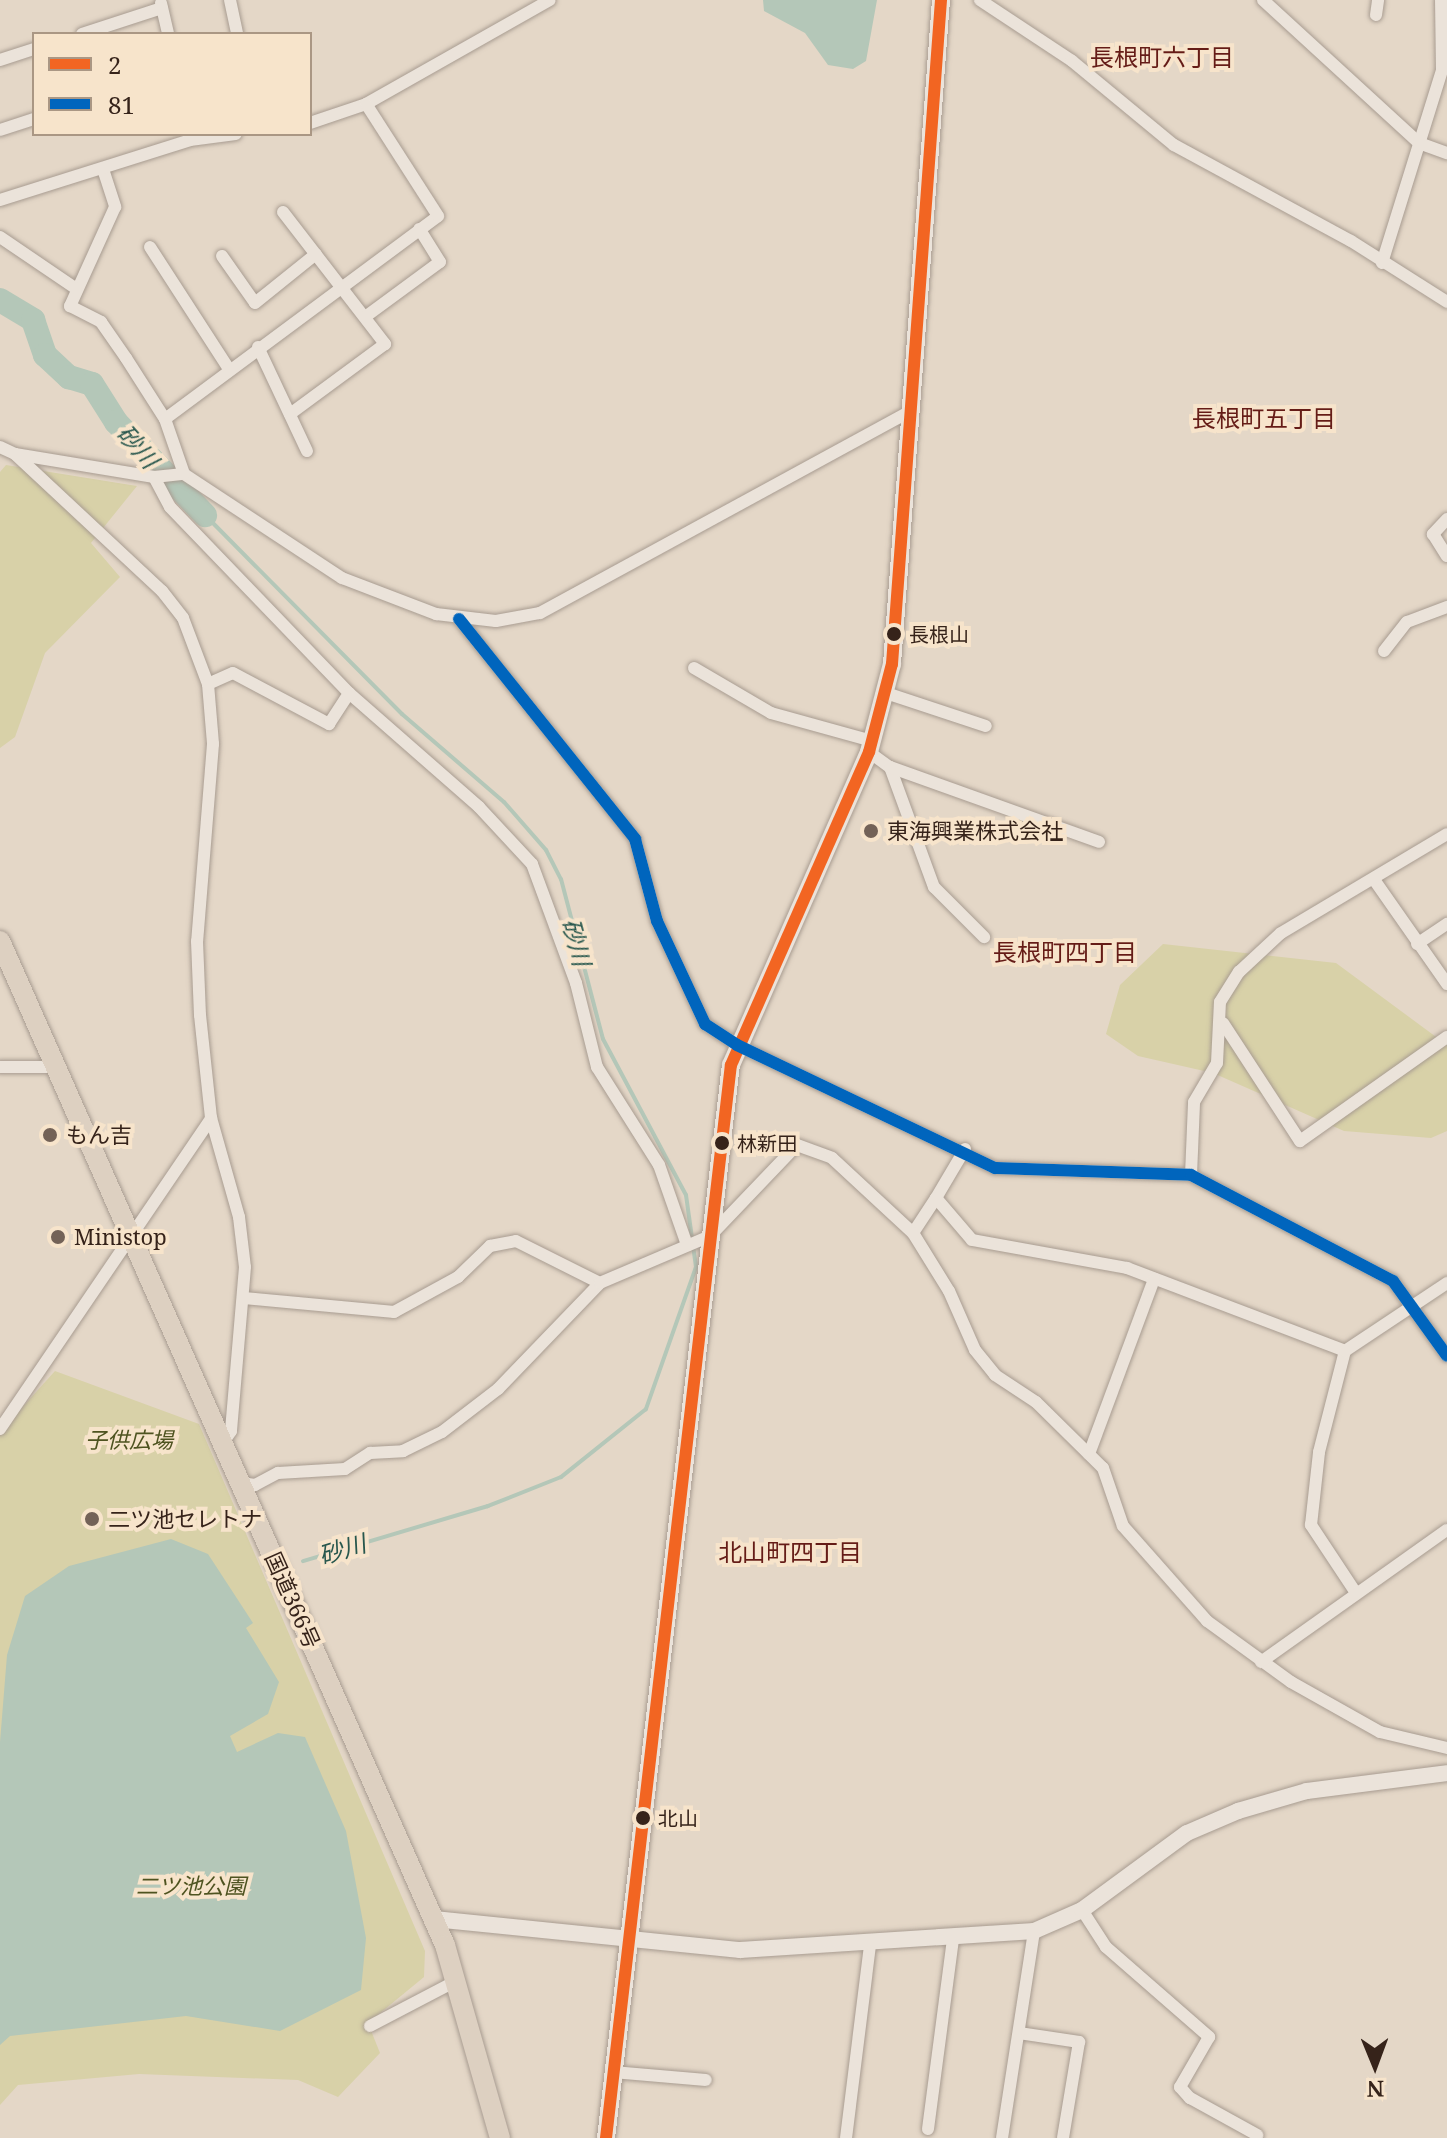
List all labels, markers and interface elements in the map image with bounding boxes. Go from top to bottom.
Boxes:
legend [32,32,312,136]
district label: 長根町六丁目 [1090,43,1234,71]
text: 2 [108,48,121,81]
text: 81 [108,88,135,121]
district label: 長根町五丁目 [1192,404,1336,432]
water label: 砂川 [111,418,165,474]
place label: 長根山 [909,622,969,646]
marker: 長根山 [886,626,902,642]
place label: 東海興業株式会社 [887,818,1063,844]
marker: 東海興業株式会社 [862,822,880,840]
water label: 砂川 [557,915,597,969]
district label: 長根町四丁目 [993,938,1137,966]
place label: もん吉 [66,1122,132,1148]
marker: もん吉 [41,1126,59,1144]
place label: 林新田 [737,1131,797,1155]
marker: 林新田 [714,1135,730,1151]
place label: Ministop [74,1224,167,1250]
marker: Ministop [49,1228,67,1246]
park label: 子供広場 [85,1427,173,1453]
place label: 二ツ池セレトナ [108,1506,262,1532]
marker: 二ツ池セレトナ [83,1510,101,1528]
water label: 砂川 [315,1528,369,1570]
district label: 北山町四丁目 [718,1538,862,1566]
street label: 国道366号 [260,1548,326,1652]
place label: 北山 [658,1806,698,1830]
marker: 北山 [635,1810,651,1826]
park label: 二ツ池公園 [136,1873,246,1899]
north arrow [1335,2026,1415,2106]
text: N [1366,2075,1384,2105]

